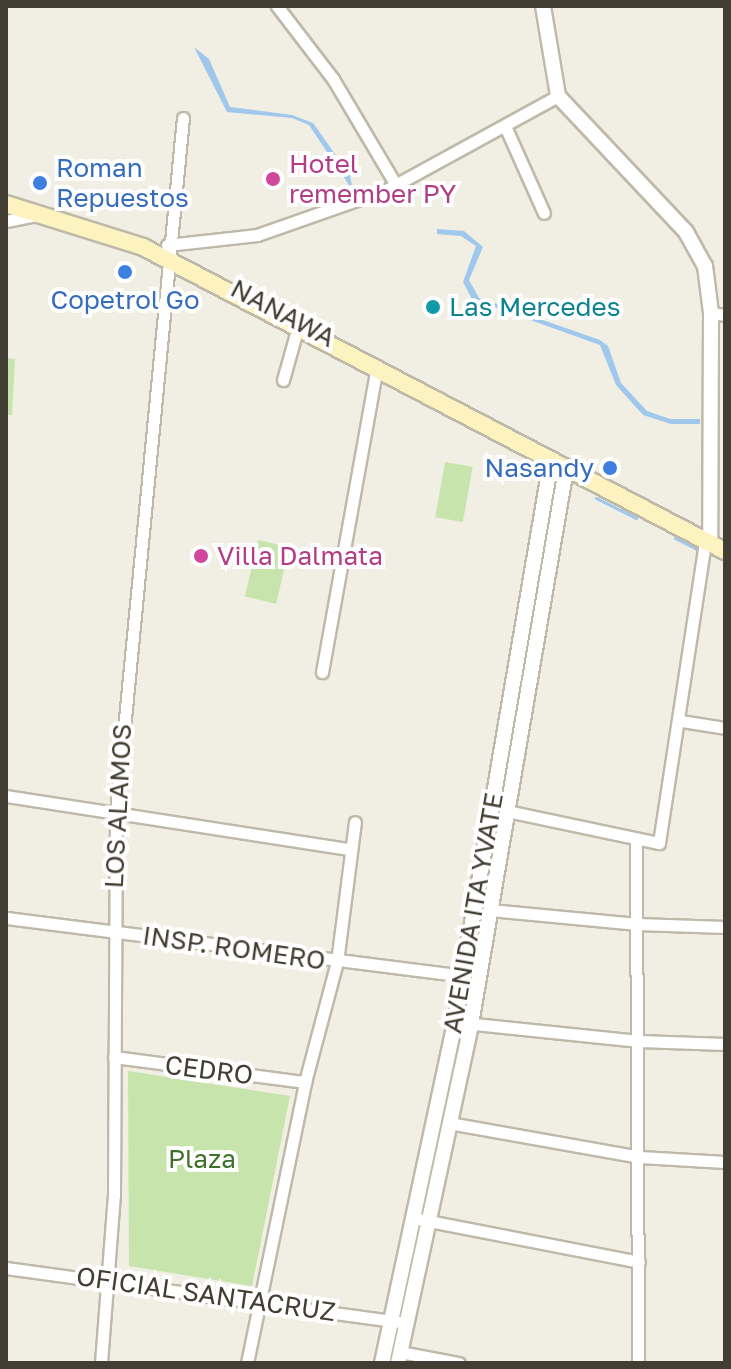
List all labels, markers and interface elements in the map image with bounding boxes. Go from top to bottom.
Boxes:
place label: Hotel remember PY [289,148,456,210]
place label: Roman Repuestos [56,152,189,214]
marker: Hotel remember PY [264,170,282,188]
marker: Roman Repuestos [31,174,49,192]
marker: Copetrol Go [116,263,134,281]
street label: NANAWA [226,273,340,353]
place label: Copetrol Go [51,284,199,316]
place label: Las Mercedes [449,291,620,323]
marker: Las Mercedes [424,298,442,316]
place label: Nasandy [485,452,594,484]
marker: Nasandy [601,459,619,477]
place label: Villa Dalmata [217,540,383,572]
marker: Villa Dalmata [192,547,210,565]
street label: LOS ALAMOS [98,723,138,889]
street label: AVENIDA ITA YVATE [436,790,510,1036]
street label: INSP. ROMERO [141,920,327,976]
street label: CEDRO [163,1049,255,1091]
park label: Plaza [168,1143,236,1175]
street label: OFICIAL SANTACRUZ [74,1260,338,1328]

